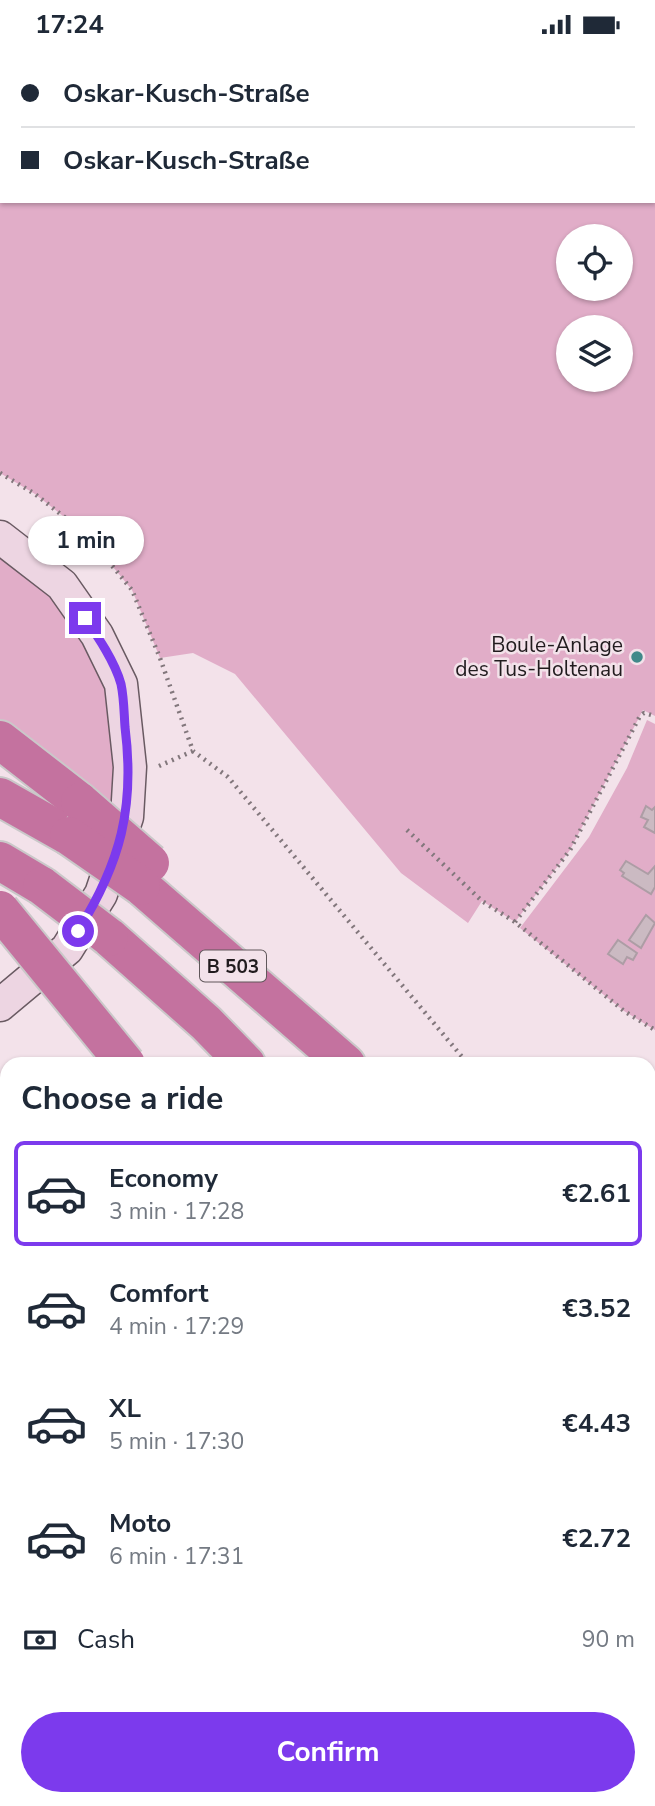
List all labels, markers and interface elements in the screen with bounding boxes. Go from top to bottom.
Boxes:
text: 17:24 [35,7,104,42]
text: Oskar-Kusch-Straße [63,76,310,111]
text: Oskar-Kusch-Straße [63,143,310,178]
map controls [556,224,633,392]
button: locate [556,224,633,301]
button: layers [556,315,633,392]
callout: 1 min [27,517,143,565]
text: 1 min [56,525,116,556]
route end [69,602,101,634]
place label: Boule-Anlage des Tus-Holtenau [455,631,623,683]
marker: Boule-Anlage des Tus-Holtenau [629,649,645,665]
route start [62,915,94,947]
road number: B 503 [200,951,266,981]
text: Choose a ride [21,1077,223,1120]
text: Economy [109,1161,218,1196]
icon: car [25,1162,88,1225]
text: €2.61 [562,1176,631,1211]
text: 3 min · 17:28 [109,1196,244,1227]
text: Comfort [109,1276,209,1311]
icon: car [25,1277,88,1340]
text: €3.52 [562,1291,631,1326]
text: 4 min · 17:29 [109,1311,244,1342]
text: XL [109,1391,141,1426]
icon: car [25,1392,88,1455]
text: €4.43 [562,1406,631,1441]
text: 5 min · 17:30 [109,1426,244,1457]
text: Moto [109,1506,171,1541]
icon: car [25,1507,88,1570]
text: €2.72 [562,1521,631,1556]
text: 6 min · 17:31 [109,1541,244,1572]
icon: cash [21,1621,59,1659]
text: Cash [77,1622,135,1657]
text: 90 m [582,1624,635,1655]
button: Confirm [21,1712,635,1792]

